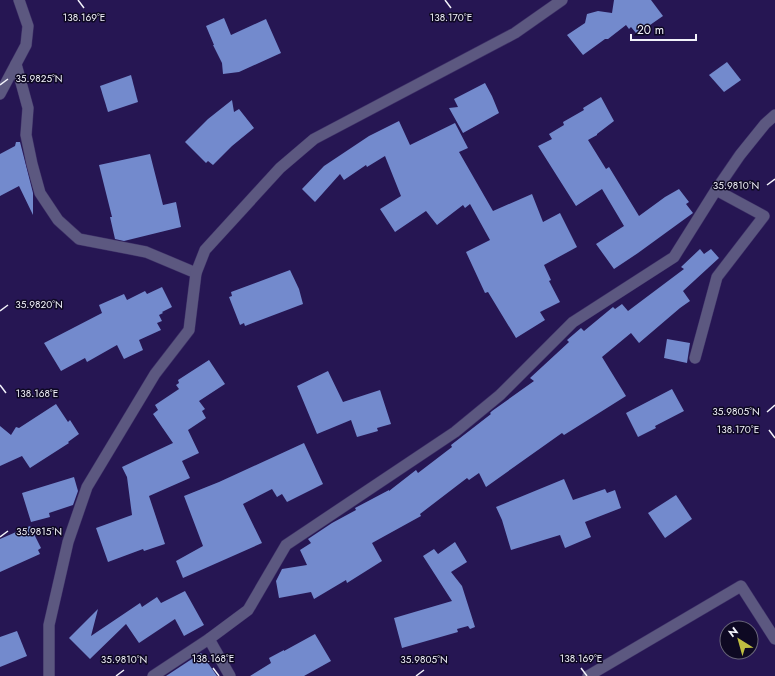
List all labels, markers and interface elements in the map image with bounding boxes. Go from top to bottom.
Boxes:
text: 138.169°E [63,10,105,25]
text: 138.170°E [430,10,472,25]
scale bar [631,16,696,42]
text: 20 m [637,21,664,39]
text: 35.9825°N [15,71,63,86]
text: 35.9810°N [713,178,759,193]
text: 35.9820°N [15,297,63,312]
text: 138.168°E [16,386,58,401]
text: 35.9805°N [712,404,760,419]
text: 138.170°E [717,422,759,437]
text: 35.9815°N [16,524,62,539]
north arrow [719,620,759,660]
text: N [725,623,741,641]
text: 138.168°E [192,651,234,666]
text: 138.169°E [560,651,602,666]
text: 35.9810°N [101,652,147,667]
text: 35.9805°N [400,652,448,667]

